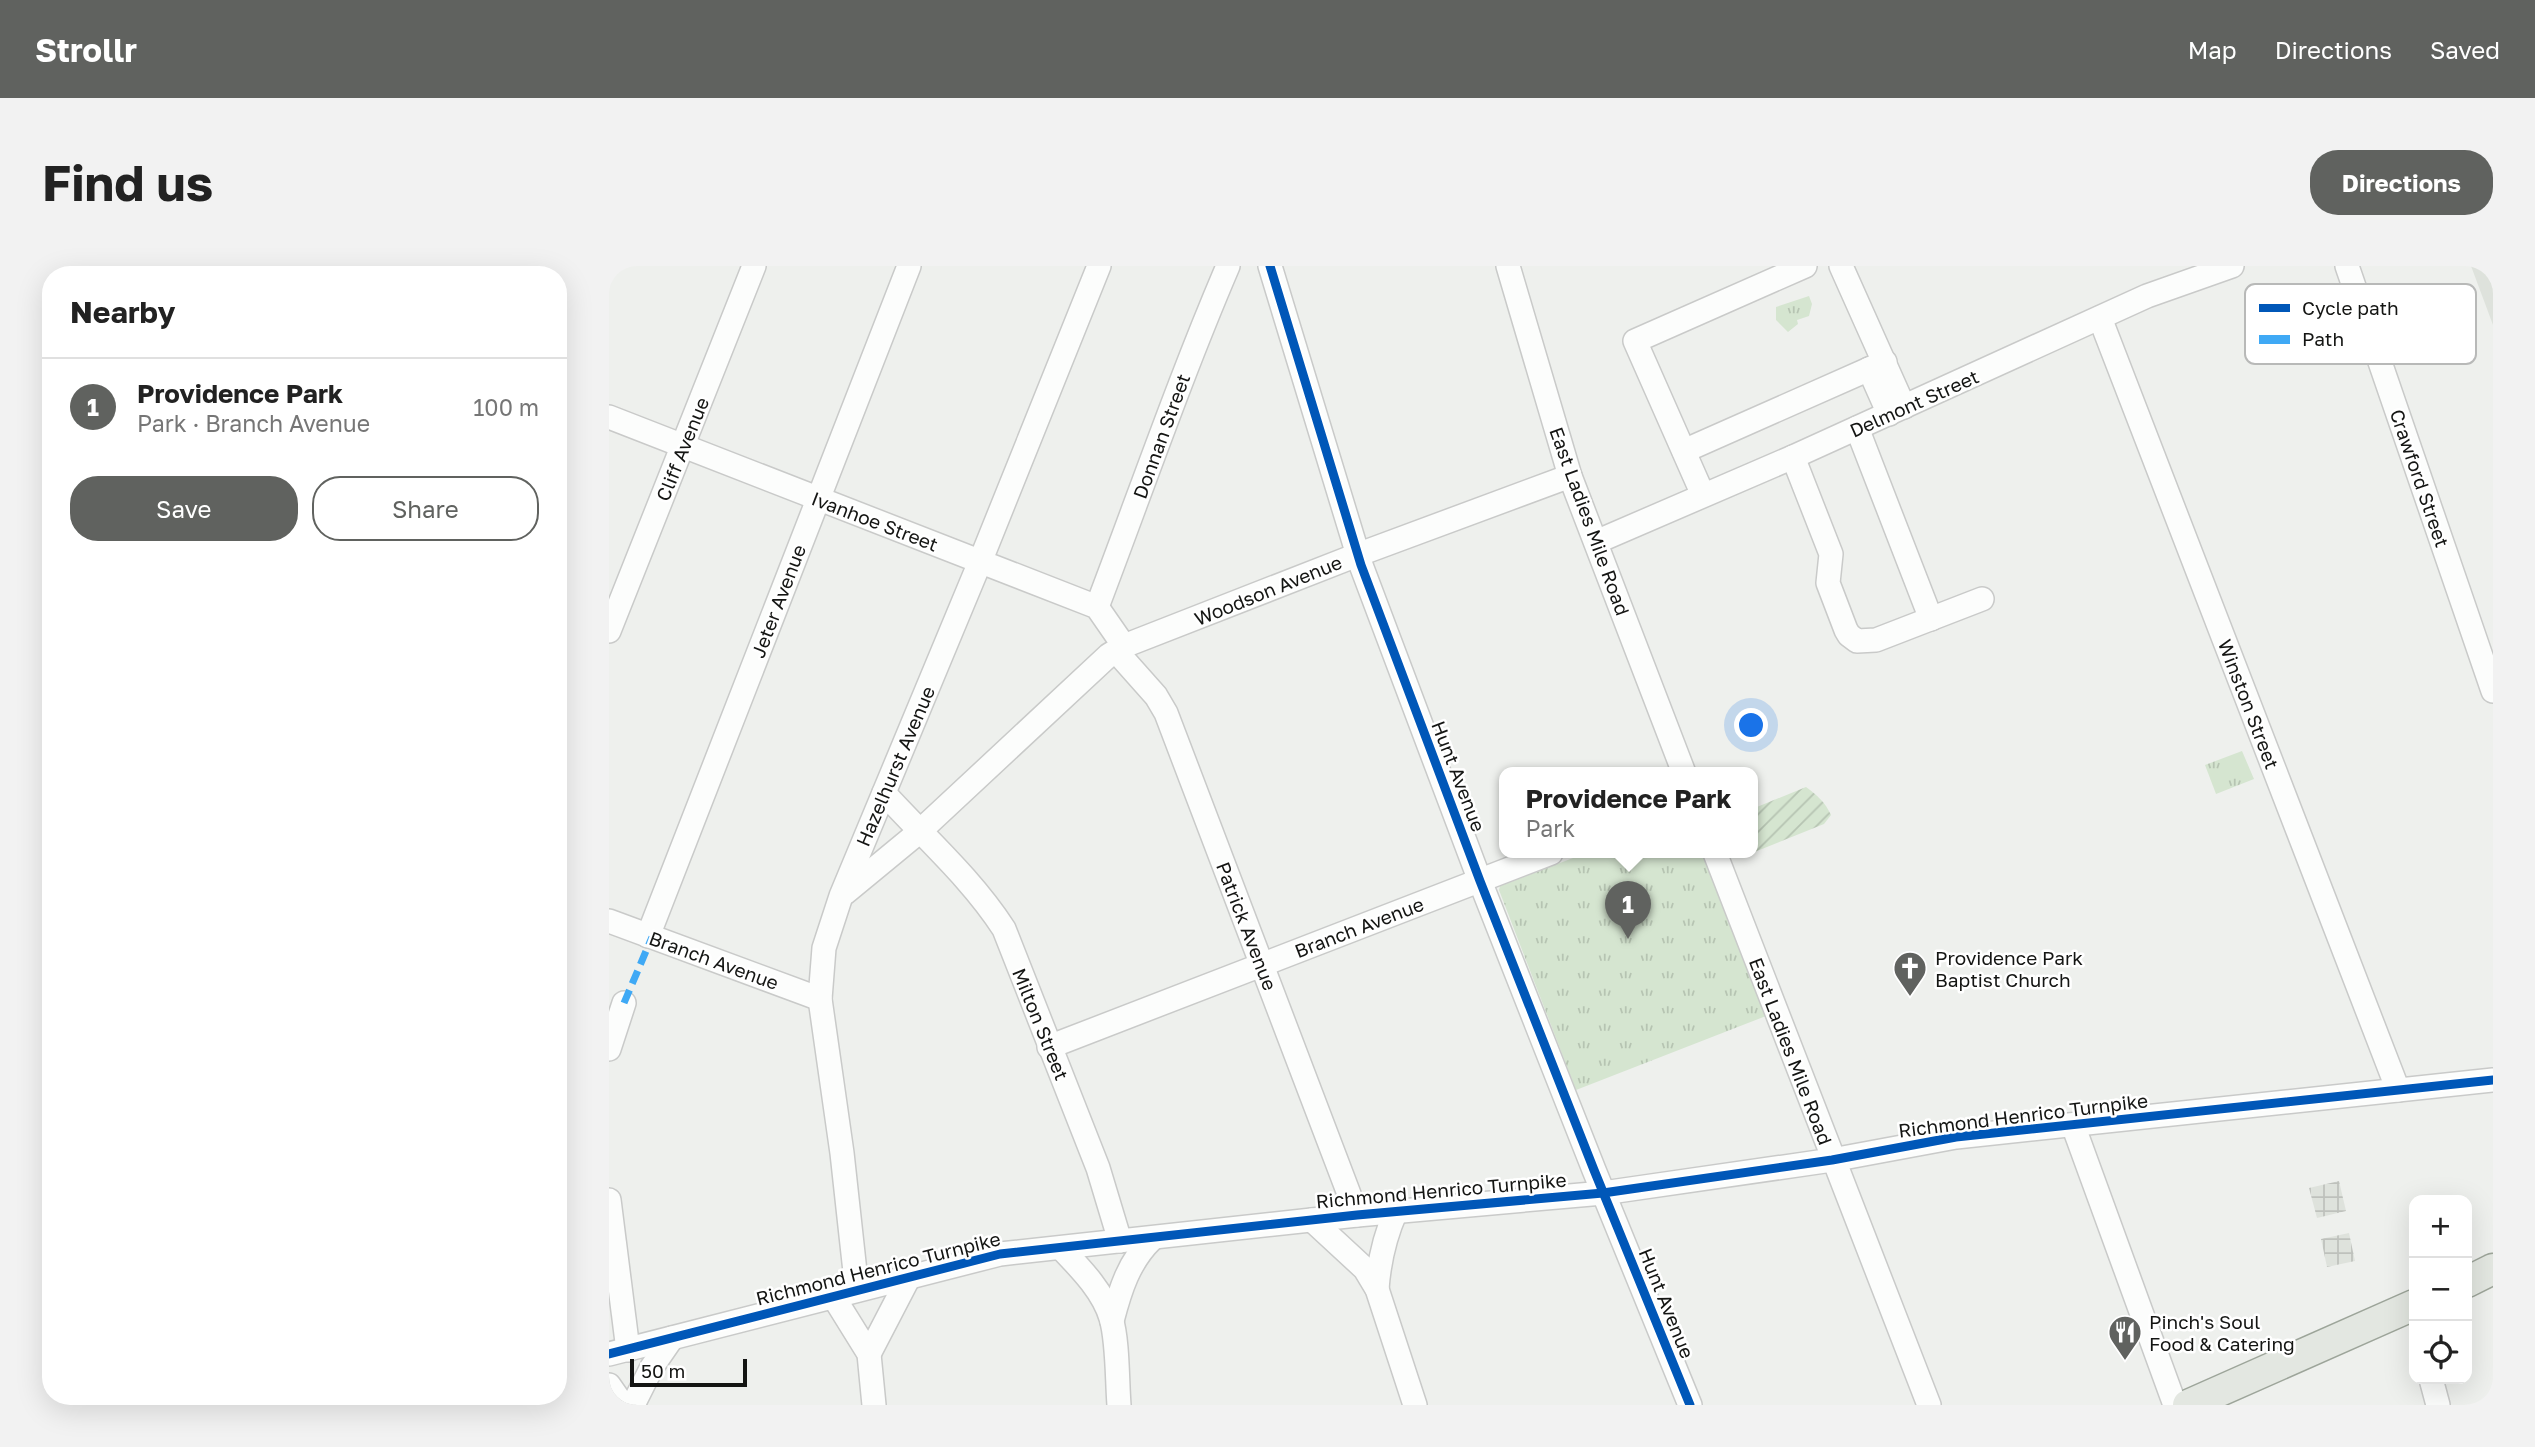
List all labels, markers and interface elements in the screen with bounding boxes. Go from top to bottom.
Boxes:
text: Strollr [35,30,137,69]
text: Map [2188,35,2237,64]
text: Directions [2275,35,2392,64]
text: Saved [2430,35,2500,64]
button: Directions [2310,150,2493,215]
text: Find us [42,153,213,212]
legend [2245,284,2476,364]
text: Nearby [70,294,175,330]
text: Cycle path [2302,296,2399,319]
text: Path [2302,327,2344,350]
street label: Delmont Street [1846,364,1982,442]
street label: Donnan Street [1128,370,1194,502]
text: Providence Park [137,378,343,409]
text: 1 [87,393,99,421]
text: 100 m [473,393,539,421]
street label: Cliff Avenue [651,394,713,504]
street label: Crawford Street [2386,406,2454,550]
text: Park · Branch Avenue [137,409,370,437]
street label: East Ladies Mile Road [1545,424,1635,618]
button: Save [70,476,298,541]
button: Share [312,476,539,541]
street label: Ivanhoe Street [809,486,941,556]
street label: Jeter Avenue [746,541,810,661]
street label: Woodson Avenue [1191,550,1345,630]
street label: Winston Street [2214,636,2284,772]
street label: Hazelhurst Avenue [851,682,939,850]
your location [1734,708,1768,742]
street label: Hunt Avenue [1427,717,1491,835]
popup [1499,767,1758,858]
text: Providence Park [1525,783,1732,814]
text: Park [1525,814,1575,842]
street label: Patrick Avenue [1212,858,1282,994]
pin: 1 [1605,881,1651,939]
street label: Branch Avenue [1291,892,1427,962]
street label: Branch Avenue [646,926,782,994]
place label: Providence Park Baptist Church [1935,946,2083,991]
church icon: Providence Park Baptist Church [1891,949,1929,998]
street label: East Ladies Mile Road [1745,954,1837,1148]
street label: Milton Street [1008,965,1074,1083]
street label: Richmond Henrico Turnpike [1897,1088,2149,1142]
street label: Richmond Henrico Turnpike [1315,1168,1567,1212]
map controls [2409,1195,2472,1384]
button: + [2409,1195,2472,1258]
street label: Richmond Henrico Turnpike [753,1226,1003,1310]
street label: Hunt Avenue [1634,1245,1700,1361]
button: − [2409,1258,2472,1321]
place label: Pinch's Soul Food & Catering [2149,1310,2295,1355]
restaurant icon: Pinch's Soul Food & Catering [2106,1313,2144,1362]
button: locate [2409,1321,2472,1384]
scale bar [630,1356,747,1388]
text: 50 m [641,1359,685,1382]

